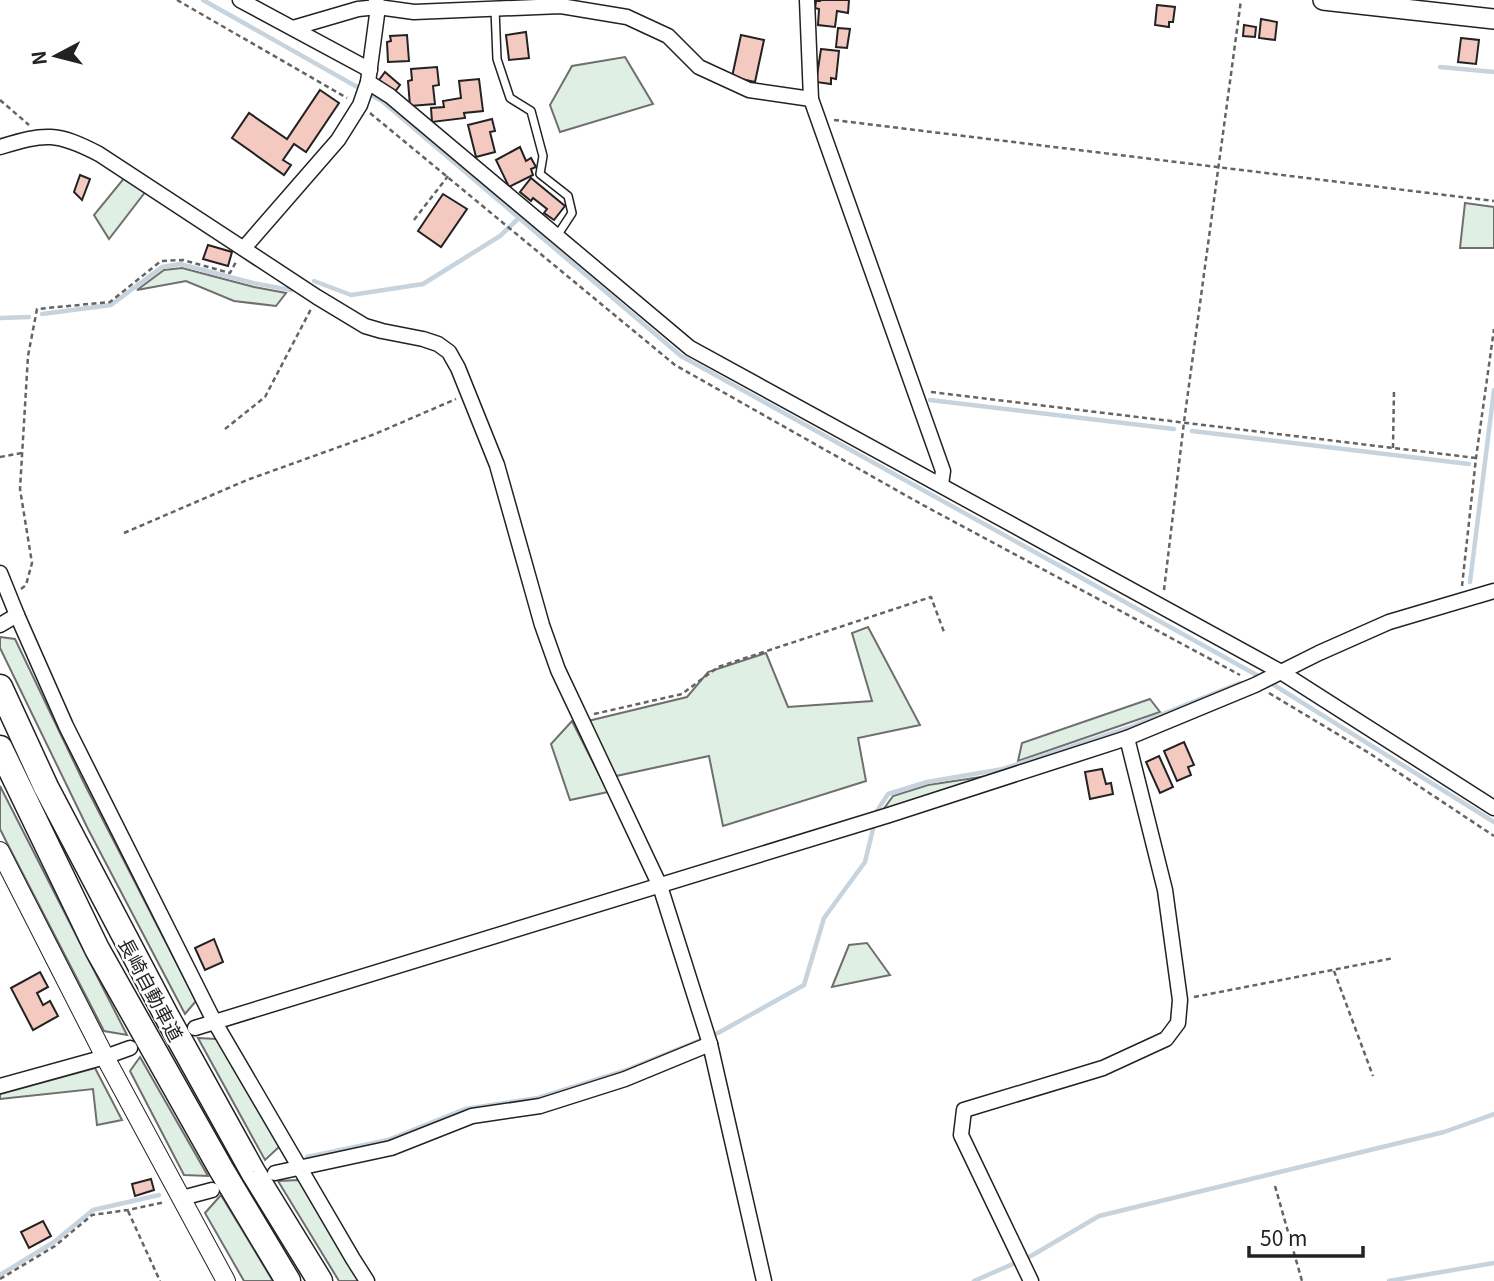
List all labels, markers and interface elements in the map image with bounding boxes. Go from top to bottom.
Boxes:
north arrow [21,21,91,91]
text: N [23,50,52,67]
street label: 長崎自動車道 [113,932,191,1046]
scale bar [1249,1214,1363,1258]
text: 50 m [1260,1222,1307,1252]

